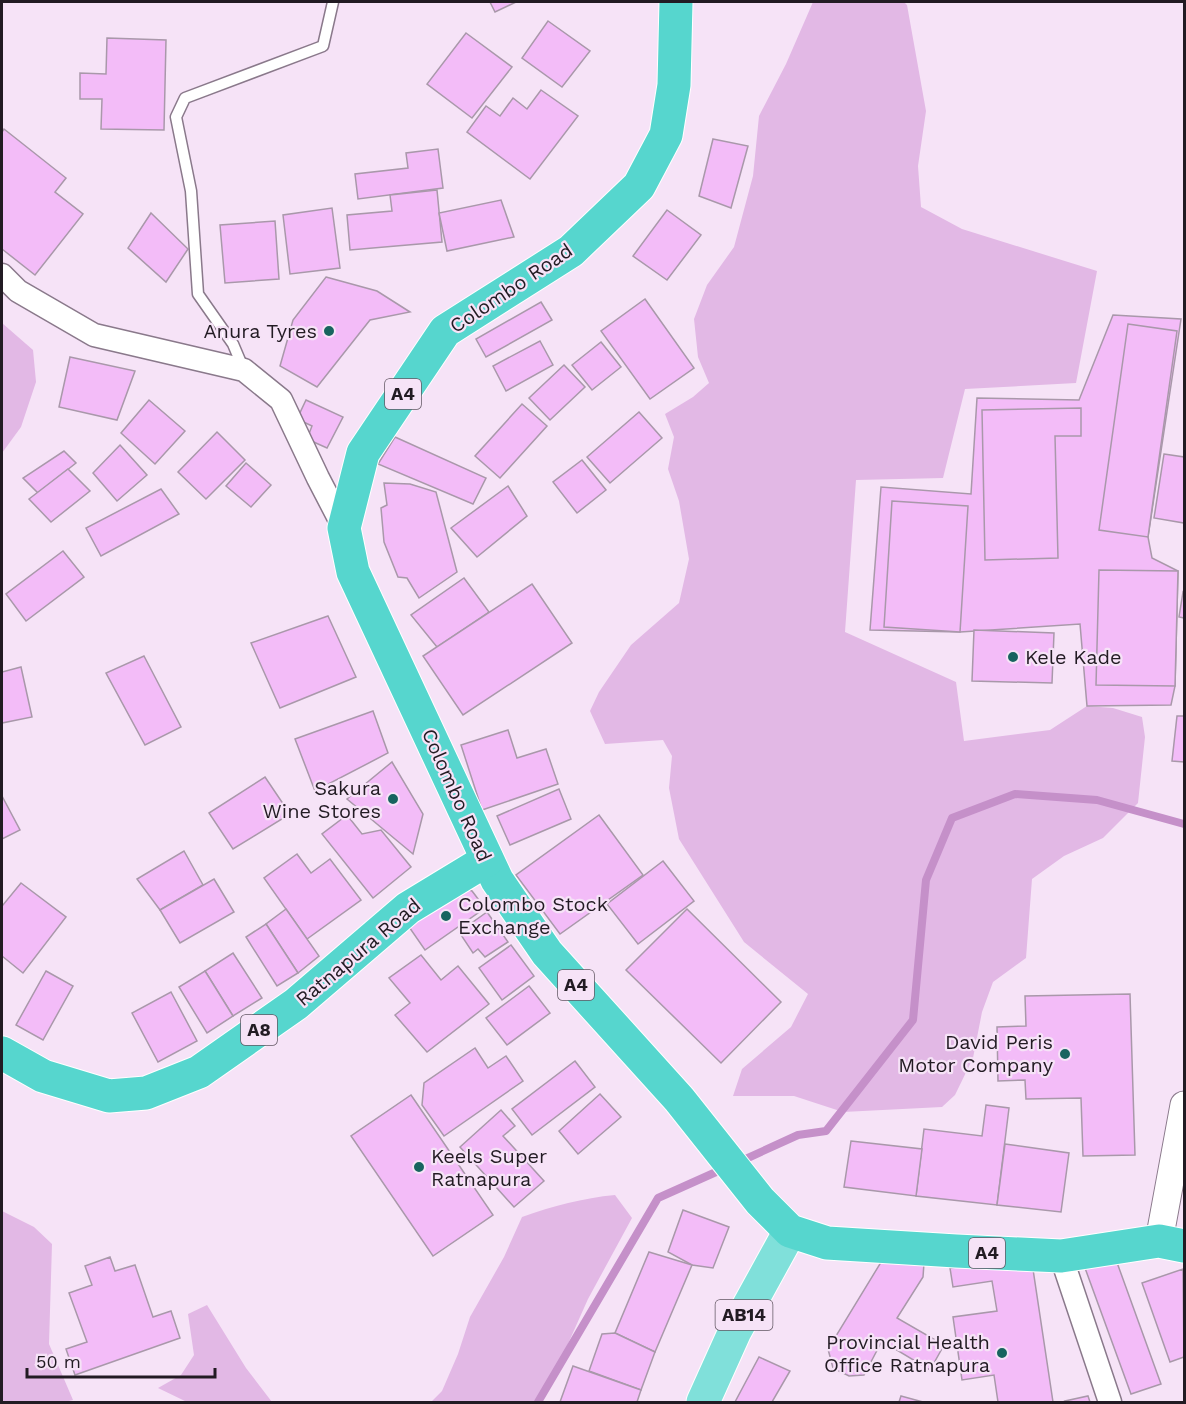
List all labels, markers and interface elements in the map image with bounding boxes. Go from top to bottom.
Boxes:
street label: Colombo Road [445,238,577,338]
place label: Anura Tyres [203,319,317,343]
marker: Anura Tyres [322,324,336,338]
road number: A4 [385,379,421,409]
place label: Kele Kade [1025,645,1122,669]
marker: Kele Kade [1006,650,1020,664]
street label: Colombo Road [417,725,497,865]
place label: Sakura Wine Stores [263,776,381,823]
marker: Sakura Wine Stores [386,792,400,806]
place label: Colombo Stock Exchange [458,892,608,939]
street label: Ratnapura Road [291,893,425,1011]
marker: Colombo Stock Exchange [439,909,453,923]
road number: A4 [558,970,594,1000]
road number: A8 [241,1015,277,1045]
place label: David Peris Motor Company [898,1030,1054,1077]
marker: David Peris Motor Company [1058,1047,1072,1061]
place label: Keels Super Ratnapura [431,1144,547,1191]
marker: Keels Super Ratnapura [412,1160,426,1174]
road number: A4 [969,1238,1005,1268]
road number: AB14 [716,1300,772,1330]
place label: Provincial Health Office Ratnapura [824,1330,990,1377]
scale bar [27,1341,214,1379]
marker: Provincial Health Office Ratnapura [995,1346,1009,1360]
text: 50 m [36,1351,81,1372]

